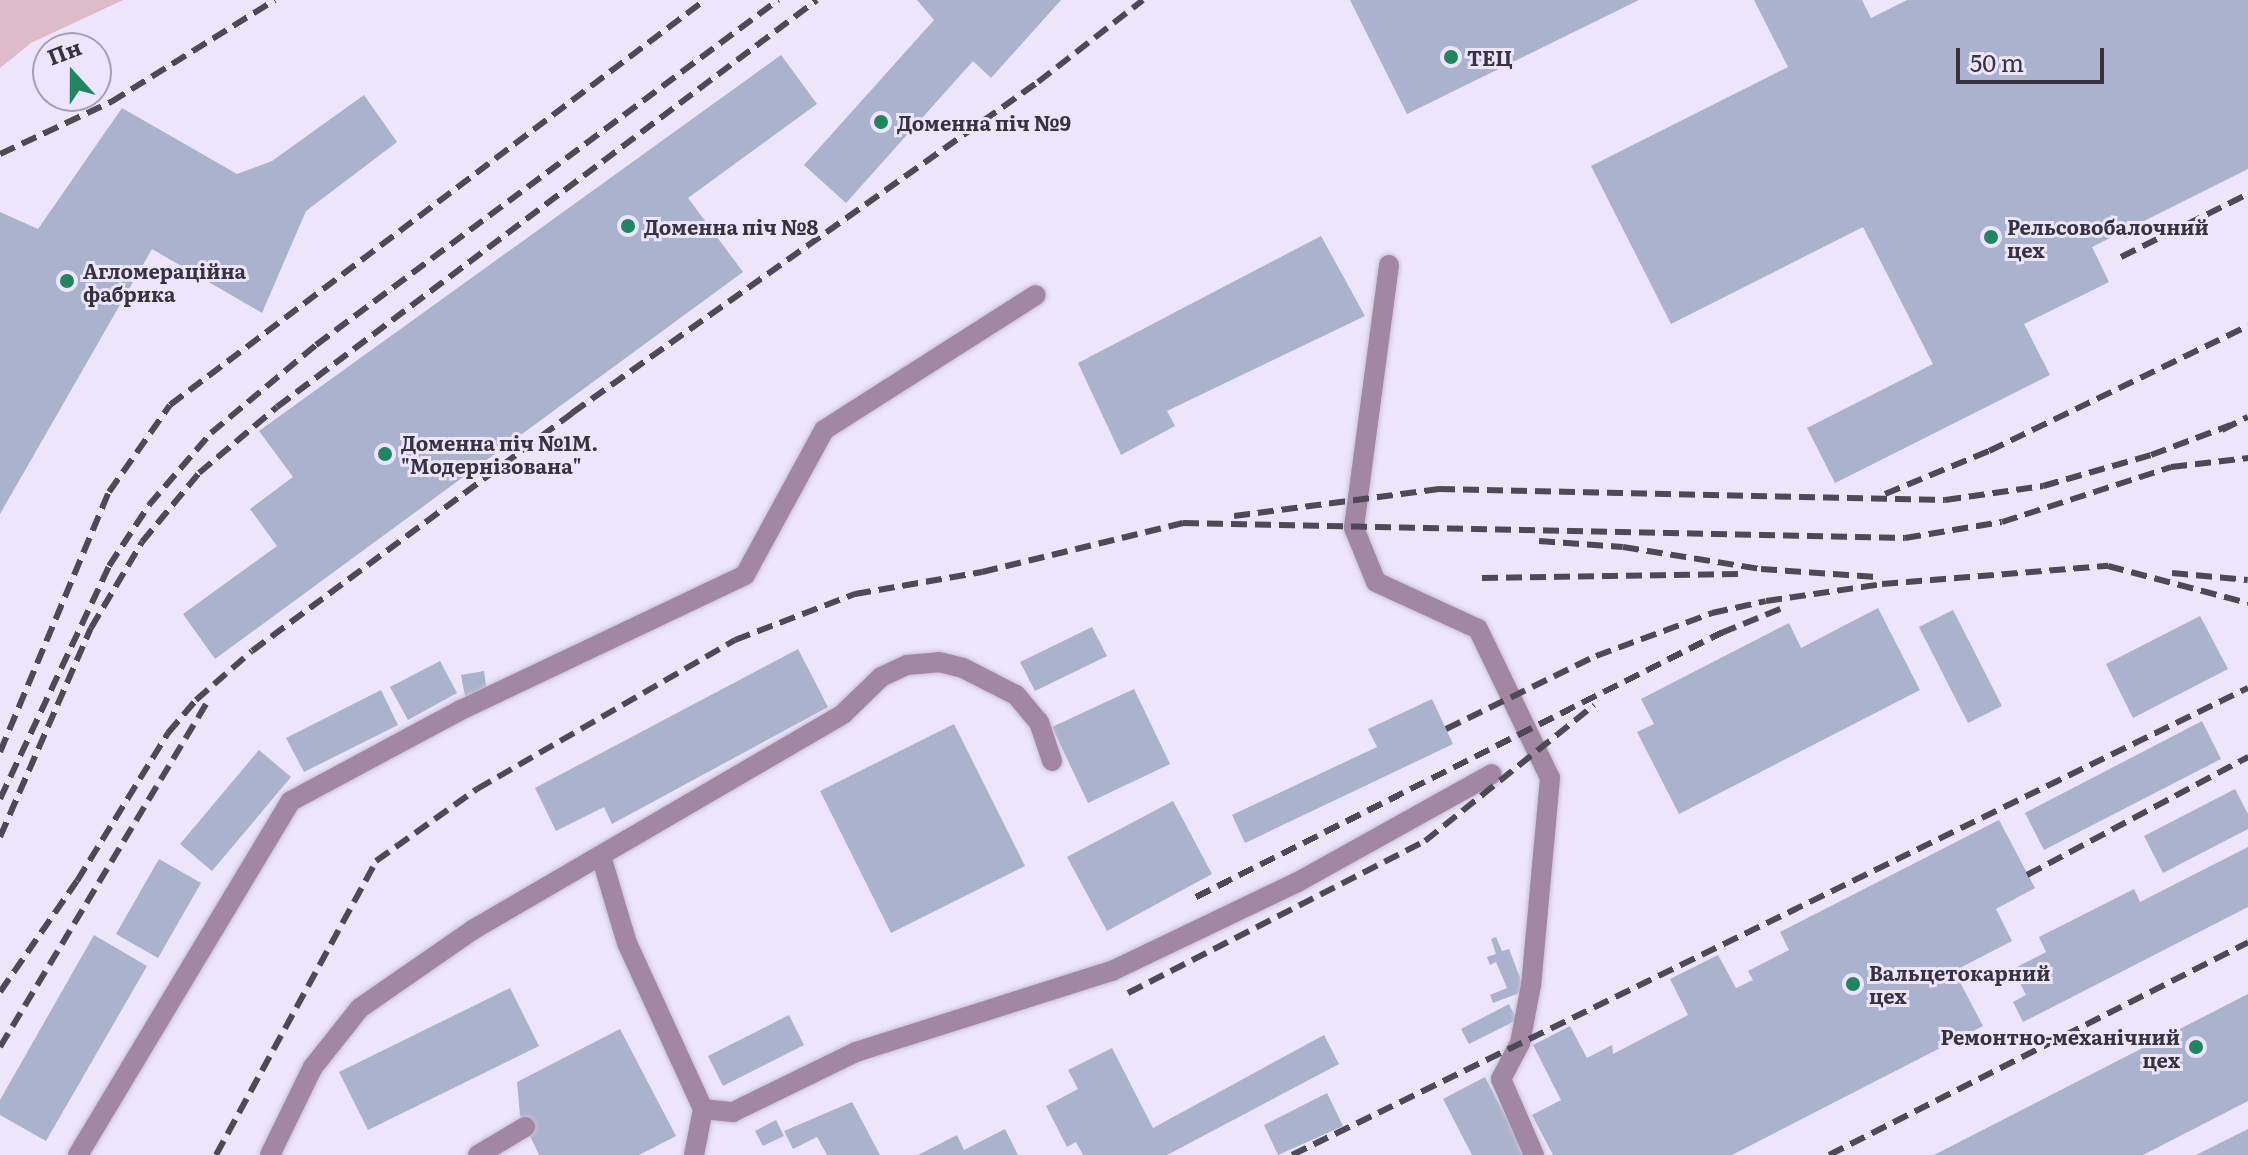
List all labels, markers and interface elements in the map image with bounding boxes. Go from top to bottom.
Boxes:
text: Пн [42,29,86,73]
north arrow [32,32,112,112]
scale bar [1960,32,2108,82]
text: 50 m [1970,44,2024,79]
place label: ТЕЦ [1467,45,1513,69]
marker: ТЕЦ [1442,48,1460,66]
place label: Доменна піч №9 [897,110,1071,134]
marker: Доменна піч №9 [872,113,890,131]
place label: Доменна піч №8 [644,214,818,238]
place label: Рельсовобалочний цех [2007,214,2209,261]
marker: Доменна піч №8 [619,217,637,235]
marker: Рельсовобалочний цех [1982,228,2000,246]
place label: Агломераційна фабрика [83,258,246,305]
marker: Агломераційна фабрика [58,272,76,290]
place label: Доменна піч №1М. "Модернізована" [401,430,598,477]
marker: Доменна піч №1М. "Модернізована" [376,445,394,463]
place label: Вальцетокарний цех [1869,960,2050,1007]
marker: Вальцетокарний цех [1844,975,1862,993]
place label: Ремонтно-механічний цех [1940,1024,2180,1071]
marker: Ремонтно-механічний цех [2187,1038,2205,1056]

